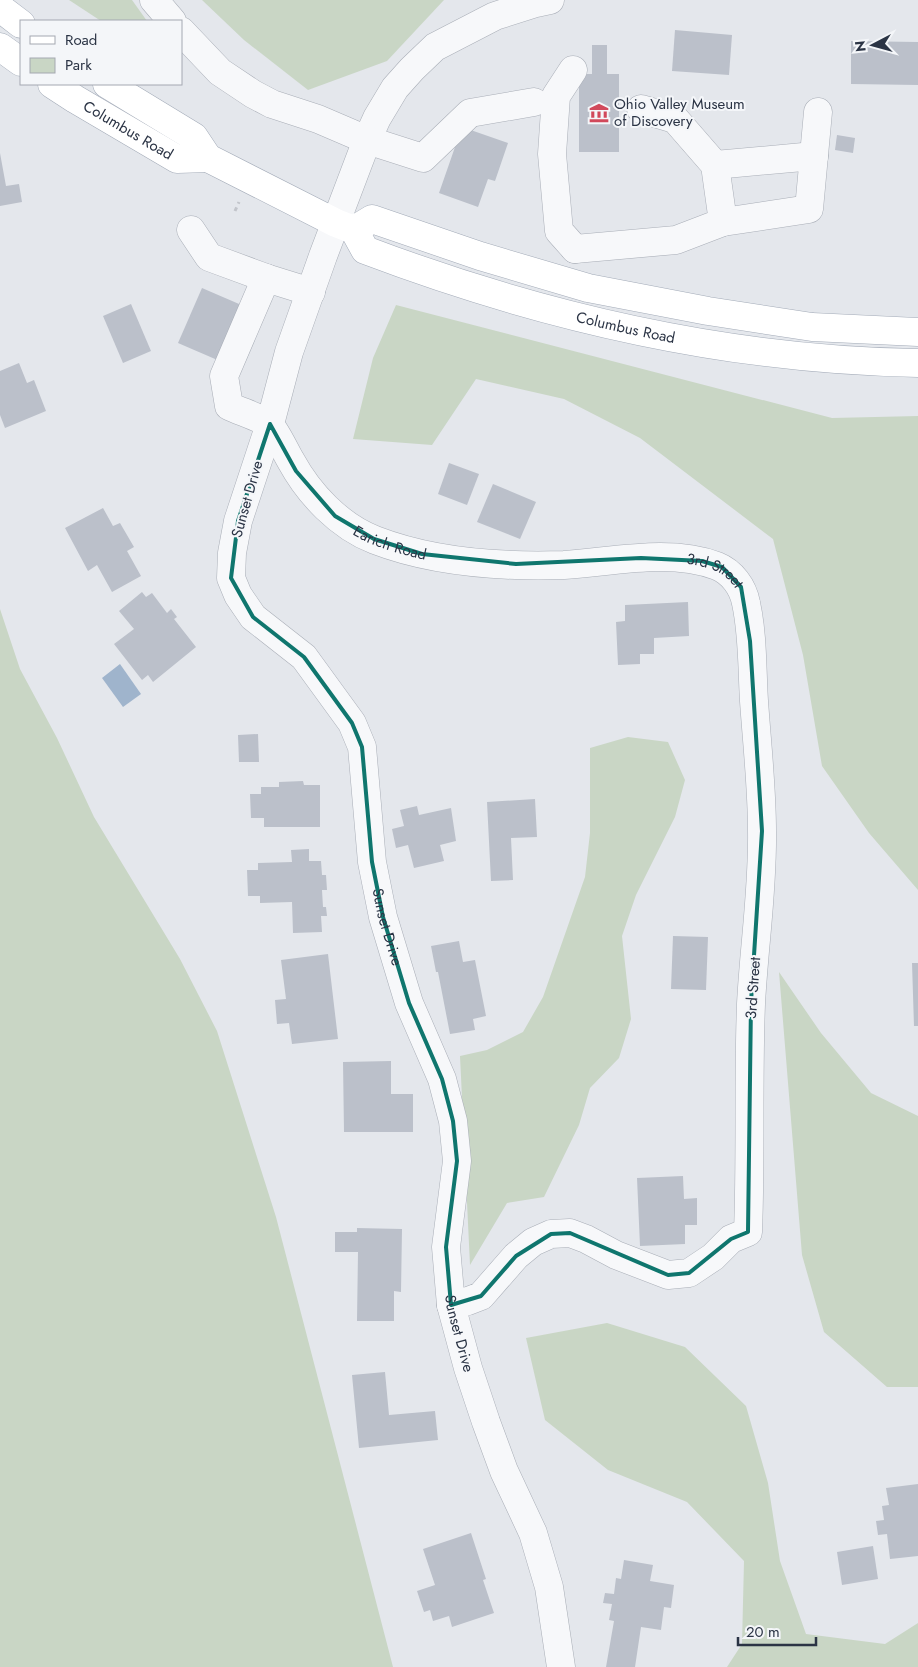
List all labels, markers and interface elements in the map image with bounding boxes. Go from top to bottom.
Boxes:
legend [20,20,182,85]
north arrow [848,20,898,70]
text: Road [65,29,97,51]
text: N [850,40,871,53]
text: Park [65,54,92,76]
place label: Ohio Valley Museum of Discovery [614,93,745,132]
street label: Columbus Road [79,95,177,165]
museum icon: Ohio Valley Museum of Discovery [588,102,610,124]
street label: Columbus Road [574,306,677,349]
street label: Sunset Drive [226,458,269,540]
street label: Earich Road [349,520,429,566]
street label: 3rd Street [685,548,749,593]
street label: Sunset Drive [367,886,408,969]
street label: 3rd Street [740,956,766,1020]
street label: Sunset Drive [439,1294,480,1375]
scale bar [738,1614,816,1646]
text: 20 m [746,1621,780,1643]

